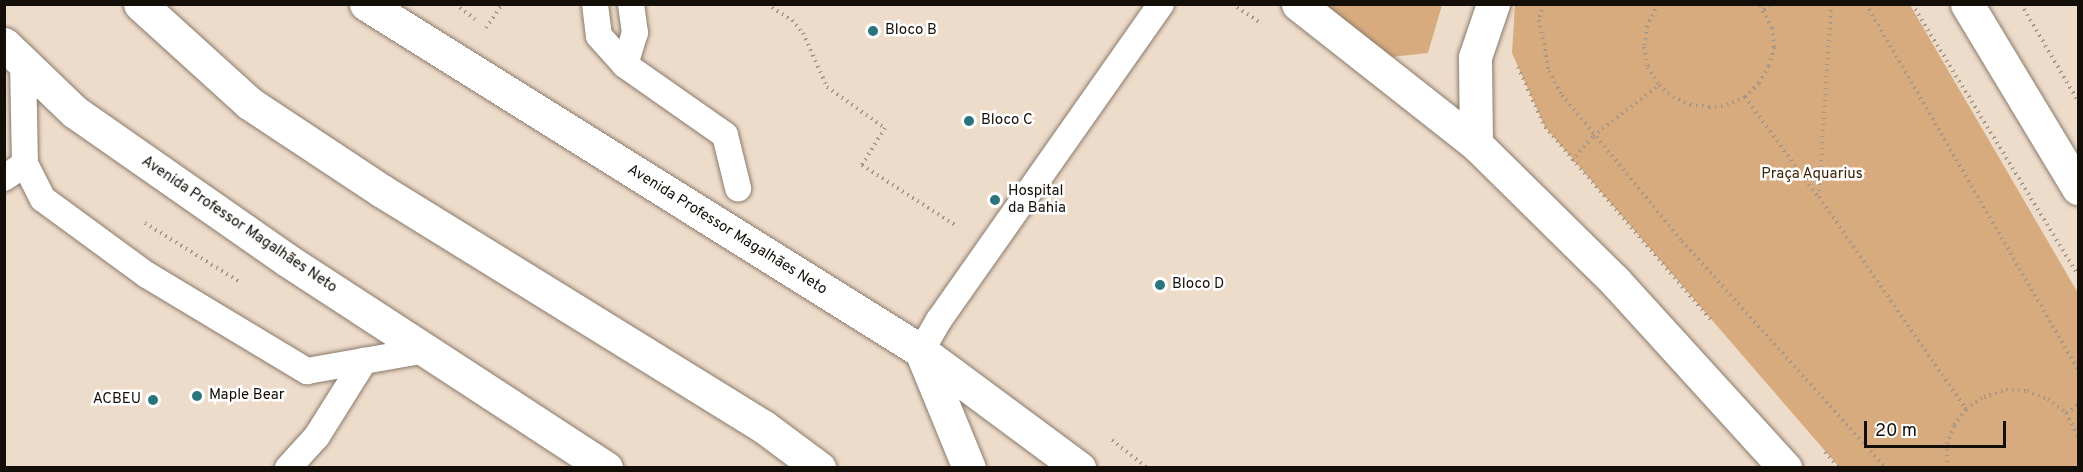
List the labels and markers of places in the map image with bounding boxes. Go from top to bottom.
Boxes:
place label: Bloco B [885,22,937,40]
marker: Bloco B [866,24,880,38]
place label: Bloco C [981,112,1033,130]
marker: Bloco C [962,114,976,128]
place label: Hospital da Bahia [1008,182,1066,217]
marker: Hospital da Bahia [986,191,1004,209]
place label: Bloco D [1172,276,1224,294]
marker: Bloco D [1153,278,1167,292]
place label: Maple Bear [209,387,285,405]
marker: Maple Bear [190,389,204,403]
place label: ACBEU [93,391,141,409]
marker: ACBEU [146,393,160,407]

